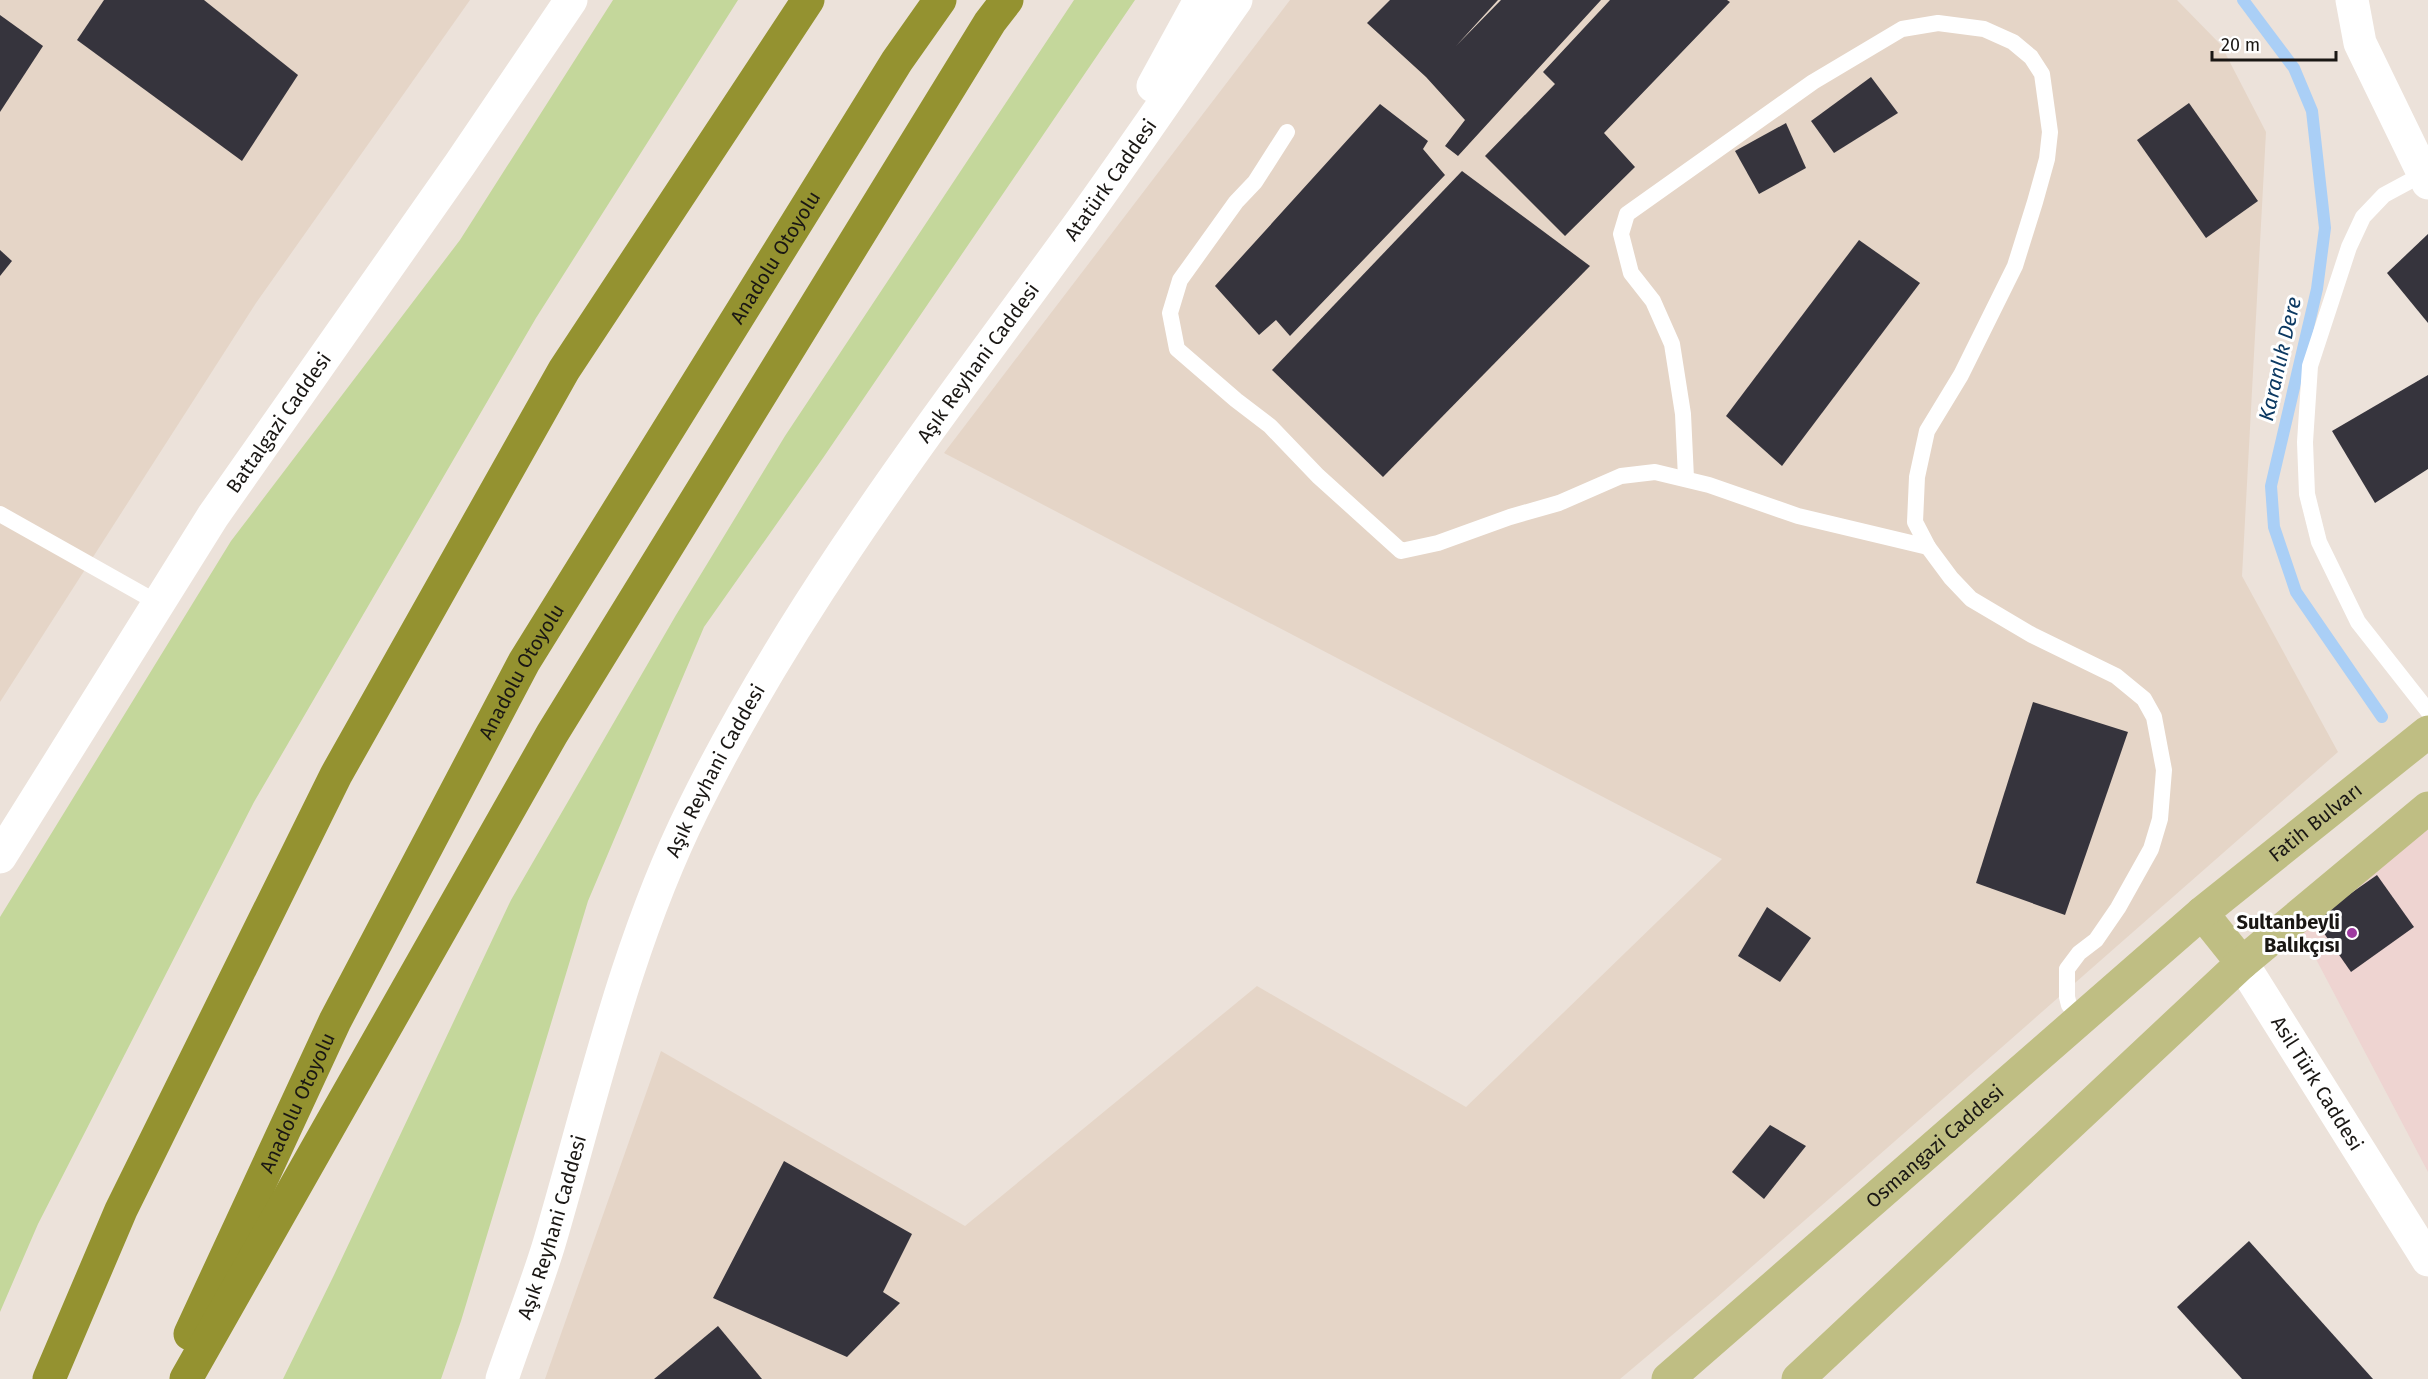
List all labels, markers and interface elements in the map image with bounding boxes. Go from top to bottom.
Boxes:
scale bar [2212,24,2336,62]
text: 20 m [2221,34,2260,56]
street label: Atatürk Caddesi [1059,114,1162,245]
street label: Anadolu Otoyolu [725,186,825,328]
street label: Aşık Reyhani Caddesi [912,278,1044,447]
water label: Karanlık Dere [2253,294,2307,424]
street label: Battalgazi Caddesi [221,348,336,498]
street label: Anadolu Otoyolu [473,599,569,743]
street label: Aşık Reyhani Caddesi [660,680,770,861]
street label: Fatih Bulvarı [2264,778,2367,867]
place label: Sultanbeyli Balıkçısı [2236,910,2340,957]
marker: Sultanbeyli Balıkçısı [2345,926,2359,940]
street label: Asil Türk Caddesi [2266,1012,2368,1155]
street label: Anadolu Otoyolu [254,1029,340,1177]
street label: Osmangazi Caddesi [1861,1080,2009,1213]
street label: Aşık Reyhani Caddesi [512,1132,591,1323]

